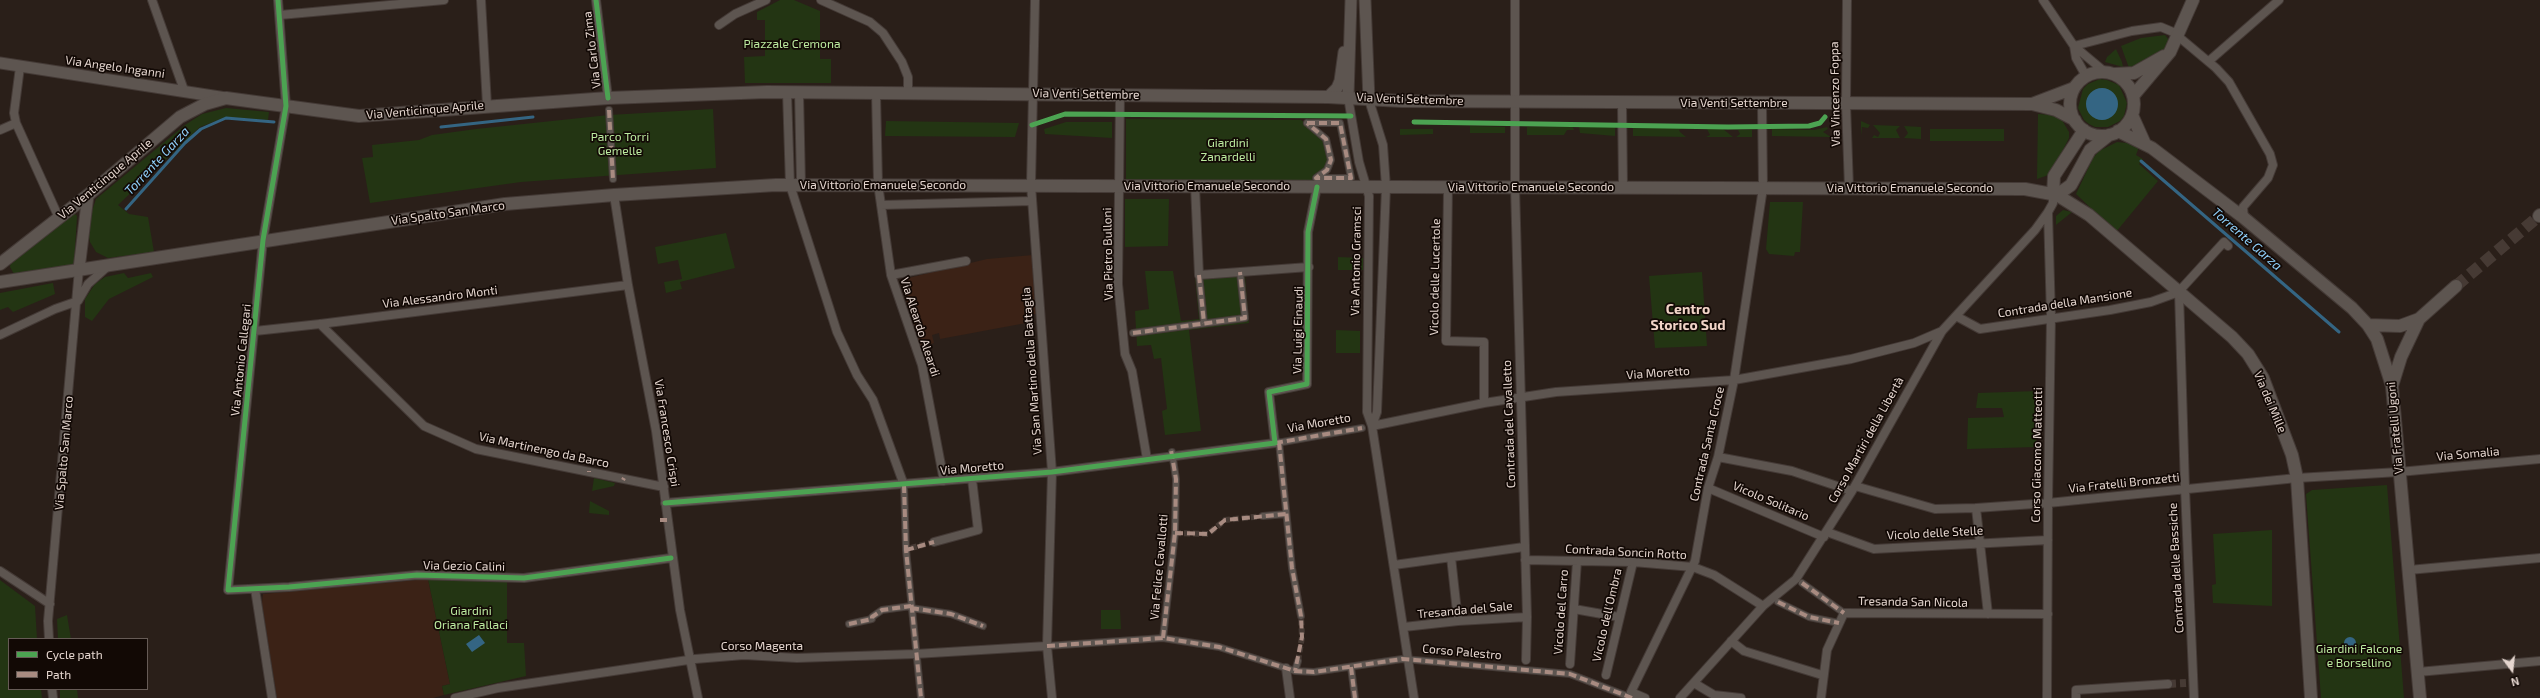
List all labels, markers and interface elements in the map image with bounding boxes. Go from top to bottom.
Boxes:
street label: Via Carlo Zima [580,11,604,89]
park label: Piazzale Cremona [744,37,840,51]
street label: Via Vincenzo Foppa [1827,41,1843,147]
street label: Via Angelo Inganni [64,53,166,81]
street label: Via Venti Settembre [1032,86,1140,102]
street label: Via Venti Settembre [1356,90,1464,108]
street label: Via Venti Settembre [1680,96,1788,110]
street label: Via Venticinque Aprile [365,98,485,122]
water label: Torrente Garza [121,124,193,198]
park label: Parco Torri Gemelle [591,130,649,158]
street label: Via Venticinque Aprile [55,135,155,223]
park label: Giardini Zanardelli [1200,136,1256,164]
street label: Via Vittorio Emanuele Secondo [800,178,966,192]
street label: Via Vittorio Emanuele Secondo [1124,179,1290,193]
street label: Via Vittorio Emanuele Secondo [1448,180,1614,194]
street label: Via Vittorio Emanuele Secondo [1827,181,1993,195]
street label: Via Spalto San Marco [390,198,506,228]
water label: Torrente Garza [2209,204,2285,274]
street label: Via Antonio Gramsci [1348,206,1364,316]
street label: Via Pietro Bulloni [1100,207,1116,301]
street label: Vicolo delle Lucertole [1427,218,1443,336]
street label: Via Aleardo Aleardi [897,276,943,378]
street label: Via Alessandro Monti [382,283,498,311]
street label: Contrada della Mansione [1997,285,2133,321]
street label: Via Luigi Einaudi [1290,286,1306,374]
street label: Via San Martino della Battaglia [1019,287,1045,455]
district label: Centro Storico Sud [1650,301,1726,334]
street label: Via Antonio Callegari [228,303,254,417]
street label: Contrada del Cavalletto [1500,360,1518,488]
street label: Via Moretto [1626,364,1690,382]
street label: Via dei Mille [2251,369,2289,435]
street label: Corso Martiri della Libertà [1825,374,1907,506]
street label: Via Francesco Crispi [651,378,683,488]
street label: Via Fratelli Ugoni [2384,381,2406,475]
street label: Contrada Santa Croce [1687,385,1727,503]
street label: Corso Giacomo Matteotti [2029,387,2045,523]
street label: Via Spalto San Marco [52,395,76,511]
street label: Via Moretto [1286,410,1352,436]
street label: Via Martinengo da Barco [477,429,611,471]
street label: Via Somalia [2436,444,2500,464]
street label: Via Moretto [940,458,1004,478]
street label: Via Fratelli Bronzetti [2068,470,2180,496]
street label: Vicolo Solitario [1731,478,1811,524]
street label: Contrada delle Bassiche [2165,502,2187,634]
street label: Via Felice Cavallotti [1147,514,1171,620]
street label: Vicolo delle Stelle [1886,523,1984,543]
street label: Contrada Soncin Rotto [1565,542,1687,562]
street label: Via Gezio Calini [423,558,505,574]
street label: Vicolo dell'Ombra [1589,567,1625,663]
street label: Vicolo del Carro [1551,569,1571,655]
street label: Tresanda San Nicola [1858,594,1968,610]
street label: Tresanda del Sale [1417,599,1513,621]
park label: Giardini Oriana Fallaci [434,604,508,632]
legend [8,638,148,690]
street label: Corso Magenta [721,639,803,653]
street label: Corso Palestro [1422,641,1502,663]
park label: Giardini Falcone e Borsellino [2316,642,2402,670]
text: Cycle path [46,647,103,661]
north arrow [2492,650,2532,690]
text: Path [46,667,71,681]
text: N [2510,675,2521,689]

